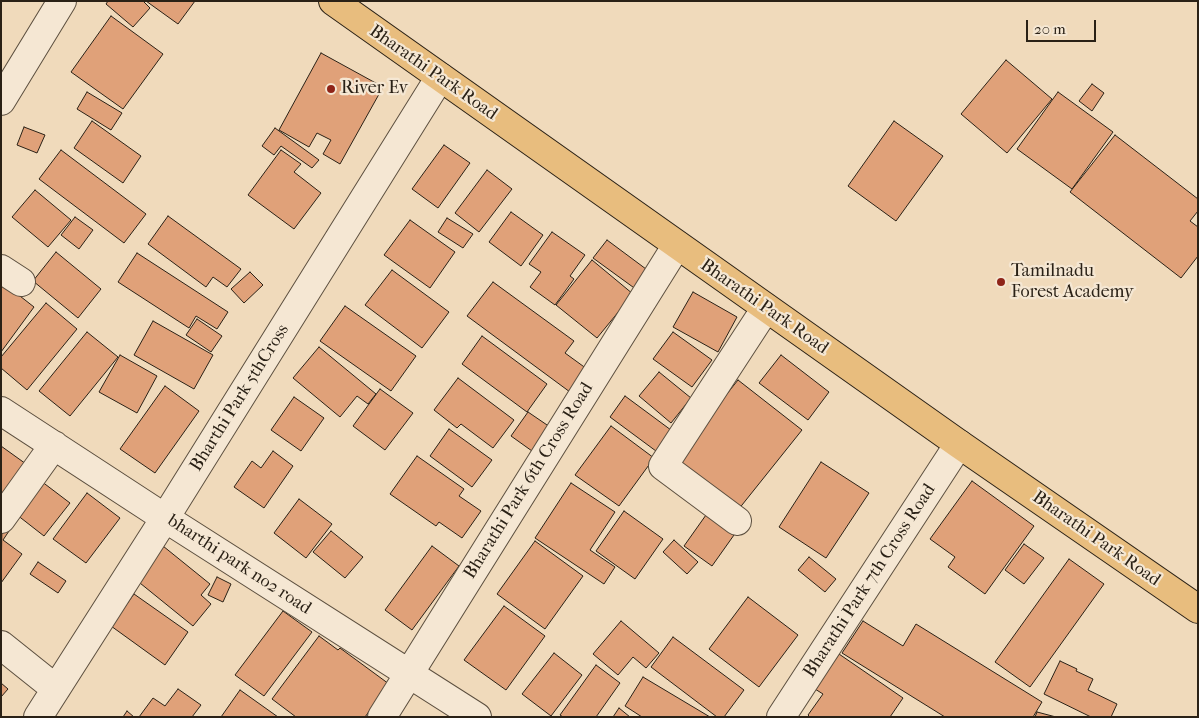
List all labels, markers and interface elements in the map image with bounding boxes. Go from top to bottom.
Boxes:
scale bar [1029,10,1099,42]
text: 20 m [1034,20,1066,38]
street label: Bharathi Park Road [365,21,501,125]
place label: River Ev [341,78,408,100]
marker: River Ev [325,83,337,95]
street label: Bharathi Park Road [696,255,832,359]
place label: Tamilnadu Forest Academy [1011,261,1134,304]
marker: Tamilnadu Forest Academy [995,276,1007,288]
street label: Bharthi Park 5thCross [186,320,294,476]
street label: Bharathi Park 6th Cross Road [460,379,598,583]
street label: Bharathi Park 7th Cross Road [799,480,941,682]
street label: Bharathi Park Road [1028,487,1164,591]
street label: bharthi park no2 road [163,510,315,620]

